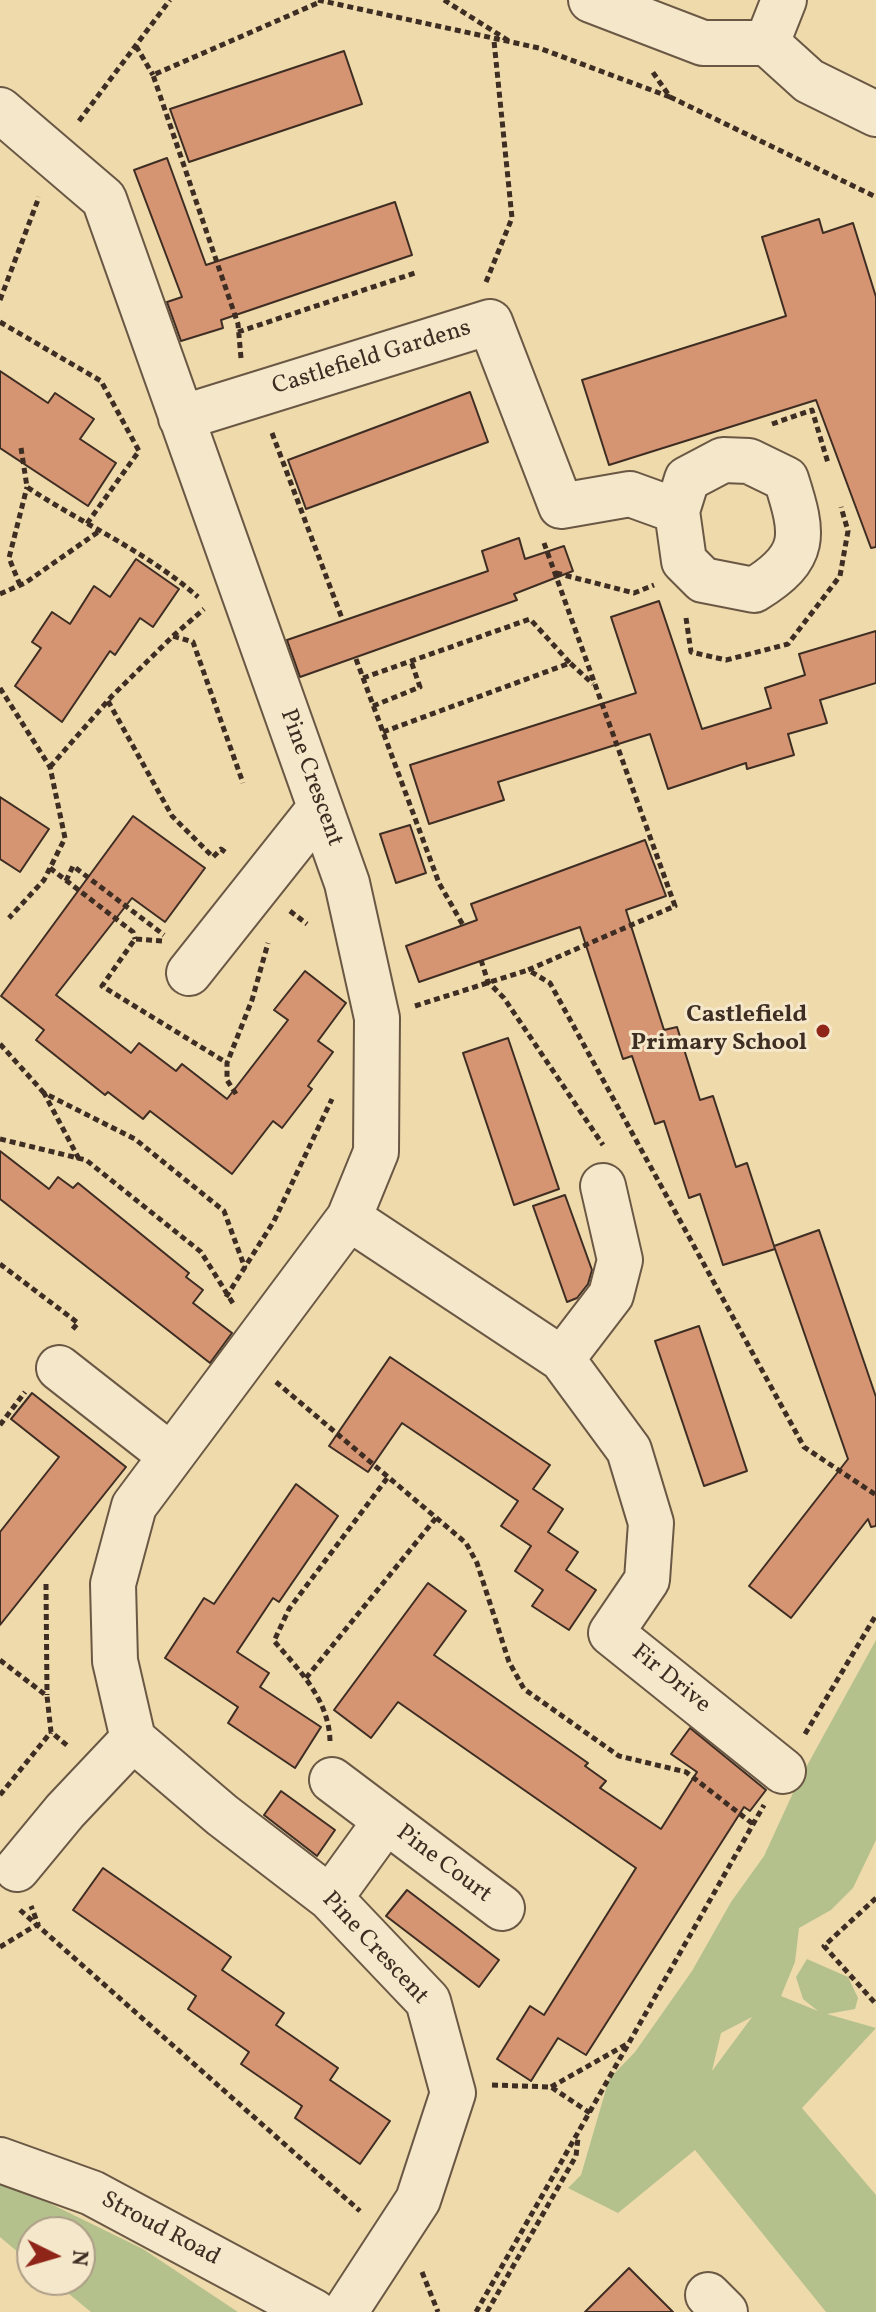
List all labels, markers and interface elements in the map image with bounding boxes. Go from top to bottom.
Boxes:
street label: Castlefield Gardens [269,315,475,403]
street label: Pine Crescent [272,705,348,851]
place label: Castlefield Primary School [631,1003,807,1059]
marker: Castlefield Primary School [814,1022,832,1040]
street label: Fir Drive [625,1639,715,1721]
street label: Pine Court [390,1820,496,1910]
street label: Pine Crescent [314,1887,434,2011]
street label: Stroud Road [96,2187,224,2273]
north arrow [16,2216,96,2296]
text: N [62,2249,95,2267]

